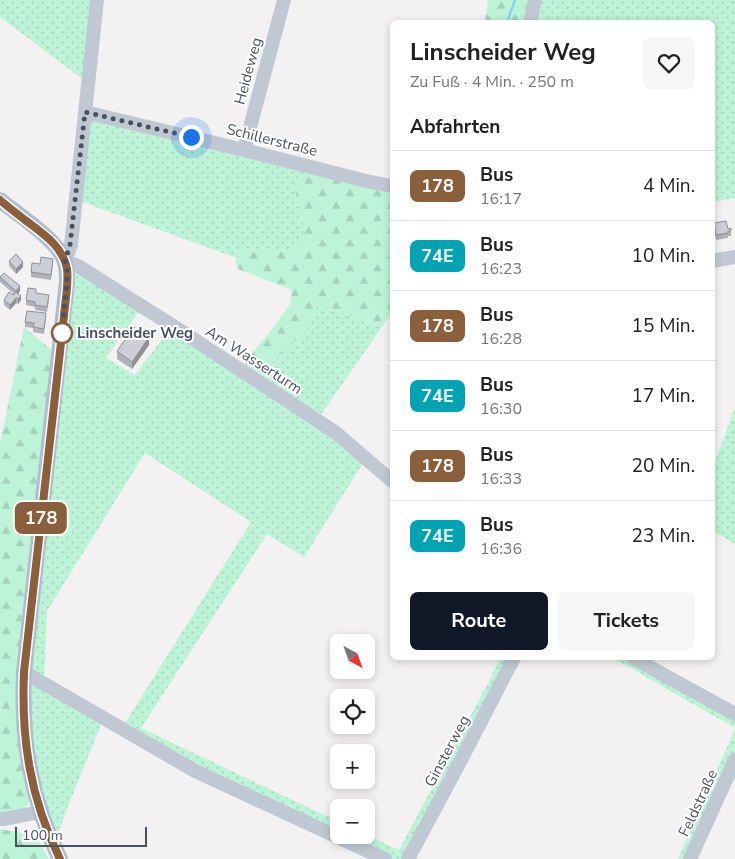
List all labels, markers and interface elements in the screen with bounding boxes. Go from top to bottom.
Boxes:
street label: Heideweg [229,35,267,107]
text: Linscheider Weg [410,36,596,68]
button: heart [643,37,695,89]
text: Zu Fuß · 4 Min. · 250 m [410,71,574,93]
text: Abfahrten [410,114,500,140]
street label: Schillerstraße [224,119,320,161]
your location [179,125,204,150]
text: Bus [480,162,513,188]
text: 4 Min. [643,173,695,199]
text: 178 [421,174,454,198]
text: 16:17 [480,188,522,210]
text: Bus [480,232,513,258]
text: 10 Min. [632,243,695,269]
text: 74E [421,244,454,268]
text: 16:23 [480,258,522,280]
text: Bus [480,302,513,328]
text: 15 Min. [632,313,695,339]
text: 178 [421,314,454,338]
street label: Am Wasserturm [202,321,306,399]
marker: Linscheider Weg [51,322,73,344]
place label: Linscheider Weg [77,323,193,343]
text: 16:28 [480,328,522,350]
text: Bus [480,372,513,398]
text: 17 Min. [632,383,695,409]
text: 74E [421,384,454,408]
text: 16:30 [480,398,522,420]
text: Bus [480,442,513,468]
text: 20 Min. [632,453,695,479]
text: 178 [421,454,454,478]
text: 16:33 [480,468,522,490]
line badge: 178 [12,502,70,534]
text: 178 [25,506,57,530]
text: Bus [480,512,513,538]
text: 23 Min. [632,523,695,549]
text: 74E [421,524,454,548]
text: 16:36 [480,538,522,560]
button: Route [410,592,548,650]
button: Tickets [558,592,695,650]
north arrow [330,634,375,679]
map controls [330,634,375,844]
button: locate [330,689,375,734]
street label: Ginsterweg [420,712,474,790]
button: + [330,744,375,789]
street label: Feldstraße [674,766,722,840]
button: − [330,799,375,844]
scale bar [15,824,148,847]
text: 100 m [22,826,63,845]

